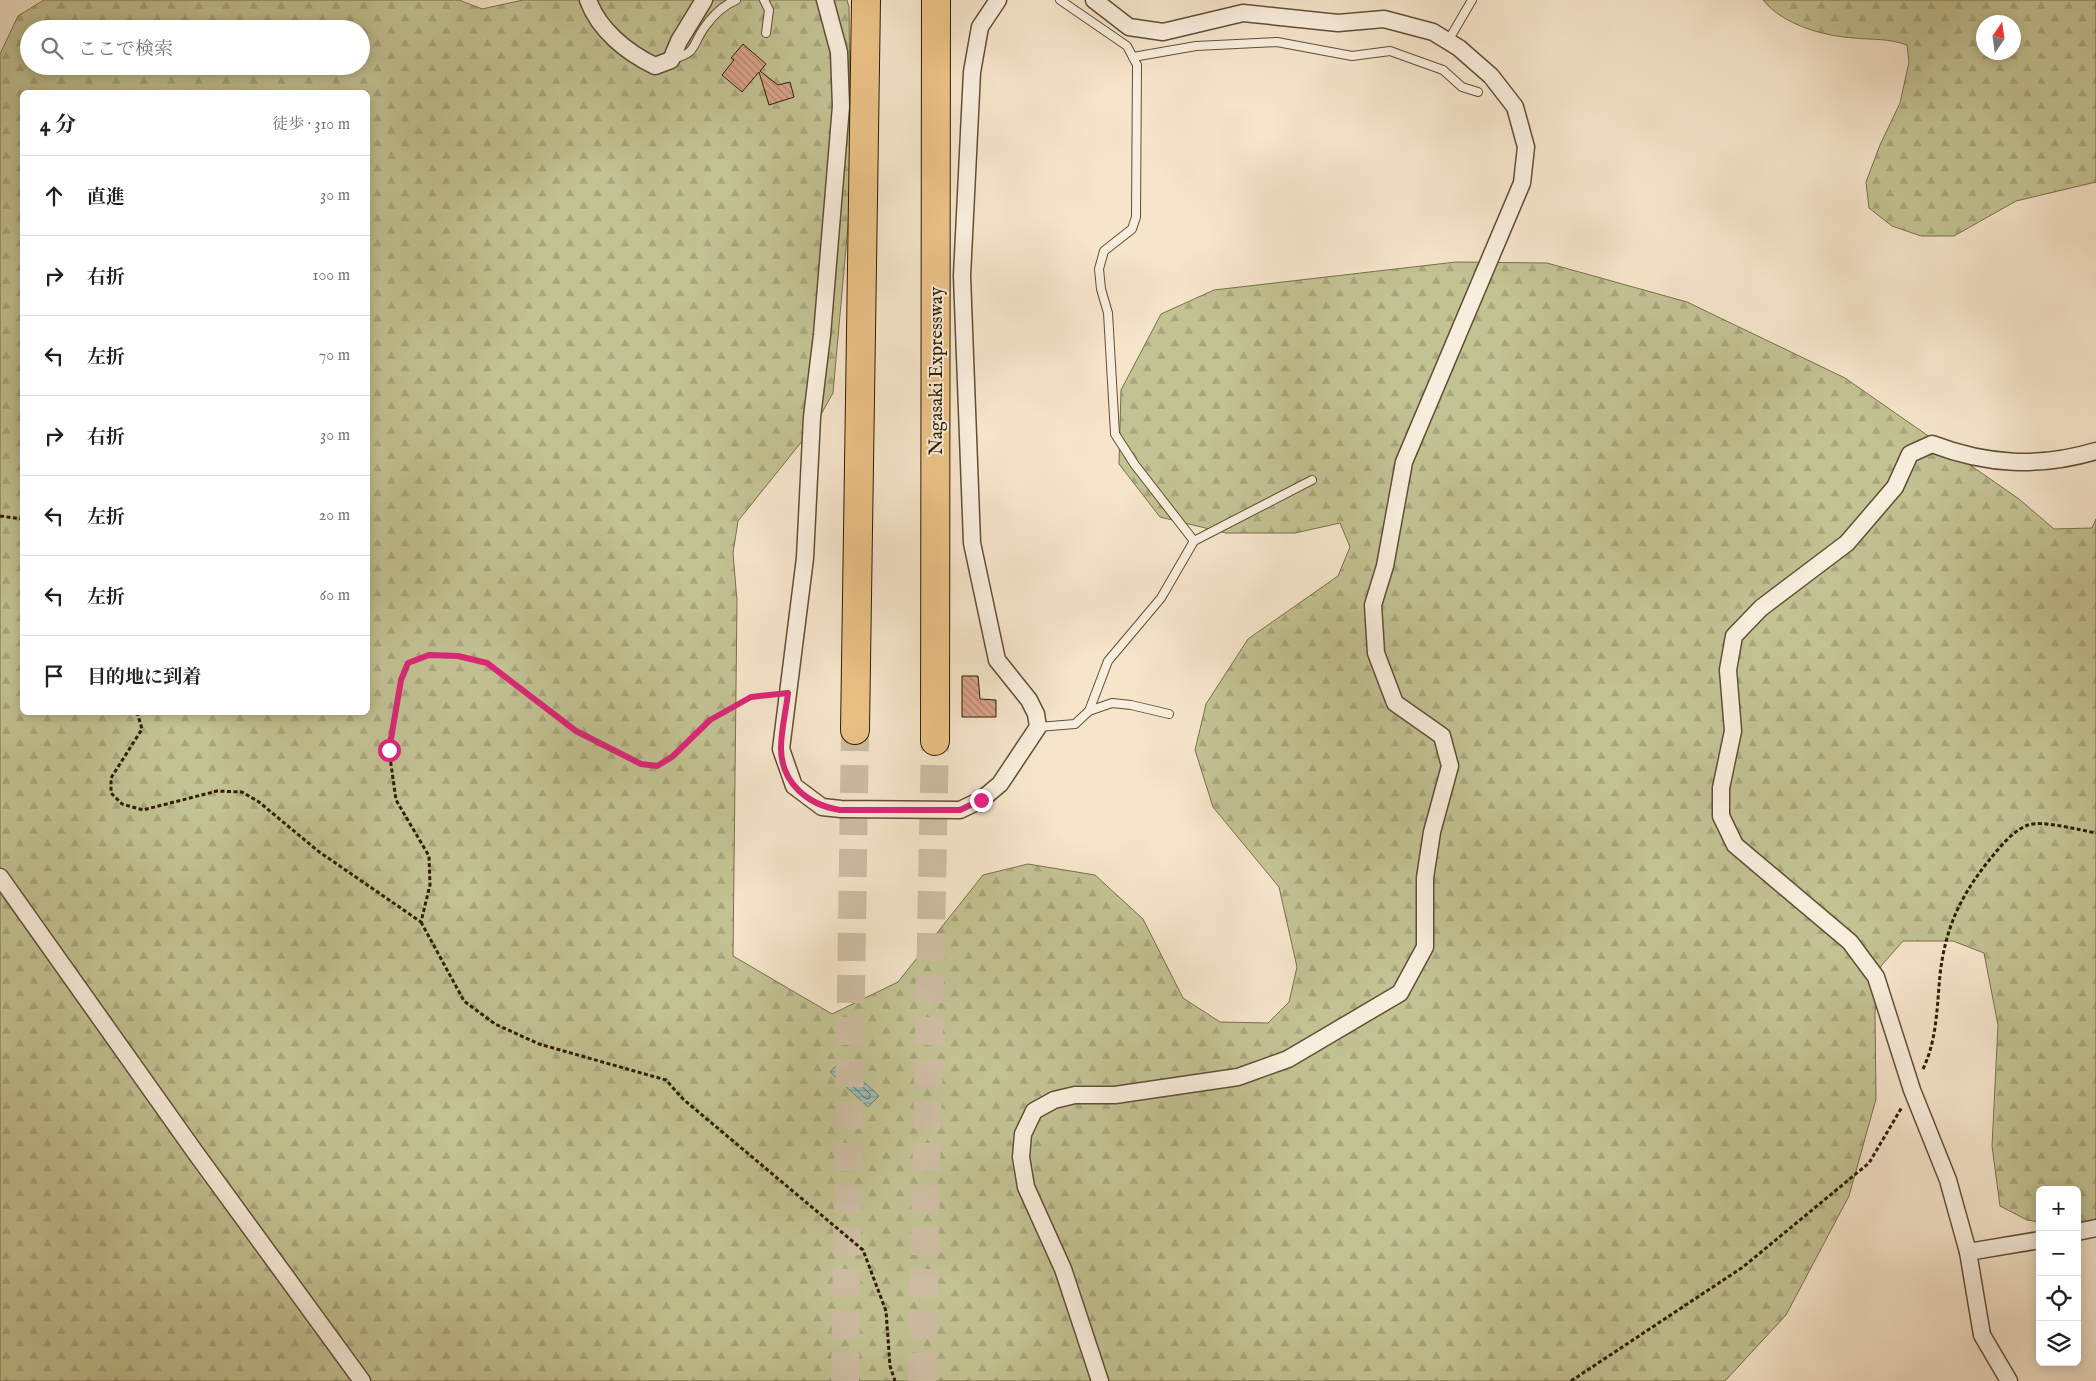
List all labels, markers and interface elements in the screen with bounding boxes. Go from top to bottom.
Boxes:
north arrow [1976,15,2021,60]
search box [20,20,370,75]
icon: search [38,34,66,62]
text: ここで検索 [78,38,173,62]
text: 4 分 [40,112,76,139]
text: 徒歩 · 310 m [272,115,350,135]
icon: ahead [40,182,68,210]
text: 直進 [87,186,125,210]
text: 30 m [320,186,350,206]
icon: right [40,262,68,290]
text: 右折 [87,266,125,290]
text: 100 m [313,266,350,286]
street label: Nagasaki Expressway [925,286,949,455]
icon: left [40,342,68,370]
text: 左折 [87,346,125,370]
text: 70 m [319,346,350,366]
icon: right [40,422,68,450]
text: 右折 [87,426,125,450]
text: 30 m [320,426,350,446]
icon: left [40,502,68,530]
text: 左折 [87,506,125,530]
text: 20 m [319,506,350,526]
icon: left [40,582,68,610]
text: 左折 [87,586,125,610]
text: 60 m [320,586,350,606]
icon: arrive [40,662,68,690]
text: 目的地に到着 [87,666,201,690]
route start [378,739,401,762]
route end [970,789,993,812]
map controls [2036,1186,2081,1366]
button: + [2036,1186,2081,1231]
button: − [2036,1231,2081,1276]
button: locate [2036,1276,2081,1321]
button: layers [2036,1321,2081,1366]

